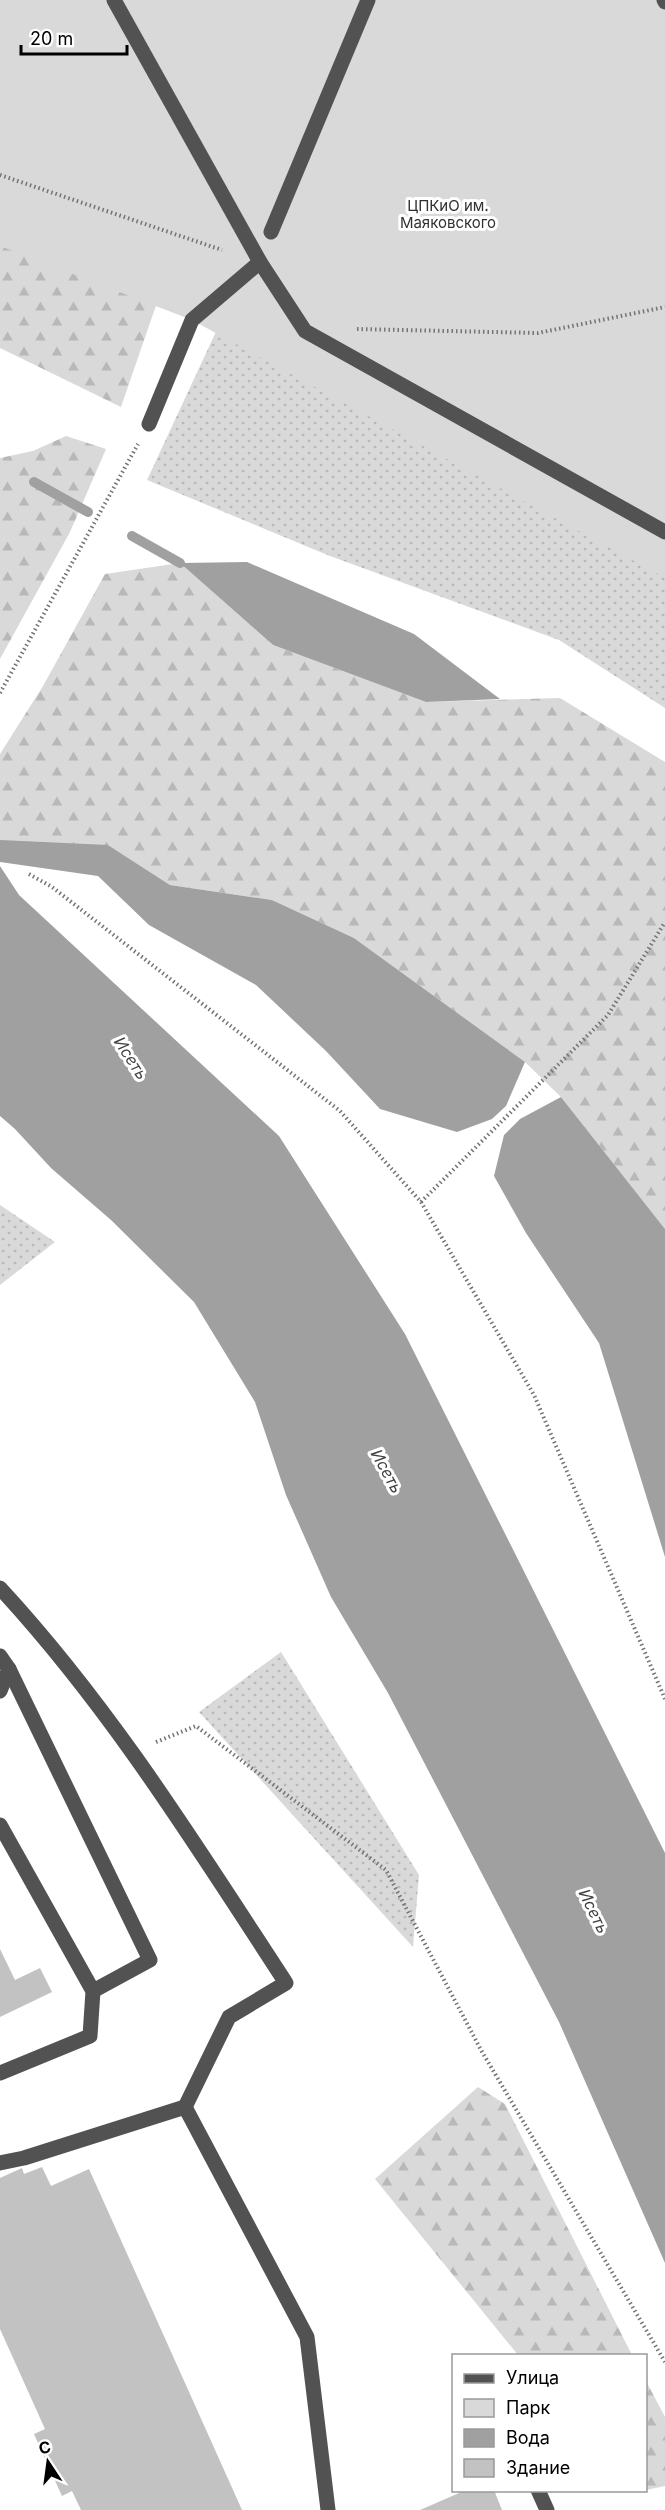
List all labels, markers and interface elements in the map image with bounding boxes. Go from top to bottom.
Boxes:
scale bar [21,18,128,56]
text: 20 m [30,28,73,49]
park label: ЦПКиО им. Маяковского [400,196,496,232]
water label: Исеть [110,1033,152,1083]
water label: Исеть [367,1446,407,1496]
water label: Исеть [575,1885,613,1937]
legend [452,2354,647,2492]
text: Улица [506,2367,559,2388]
text: Парк [506,2397,551,2418]
text: Вода [506,2427,550,2448]
north arrow [18,2432,78,2492]
text: С [37,2436,53,2458]
text: Здание [506,2457,570,2478]

